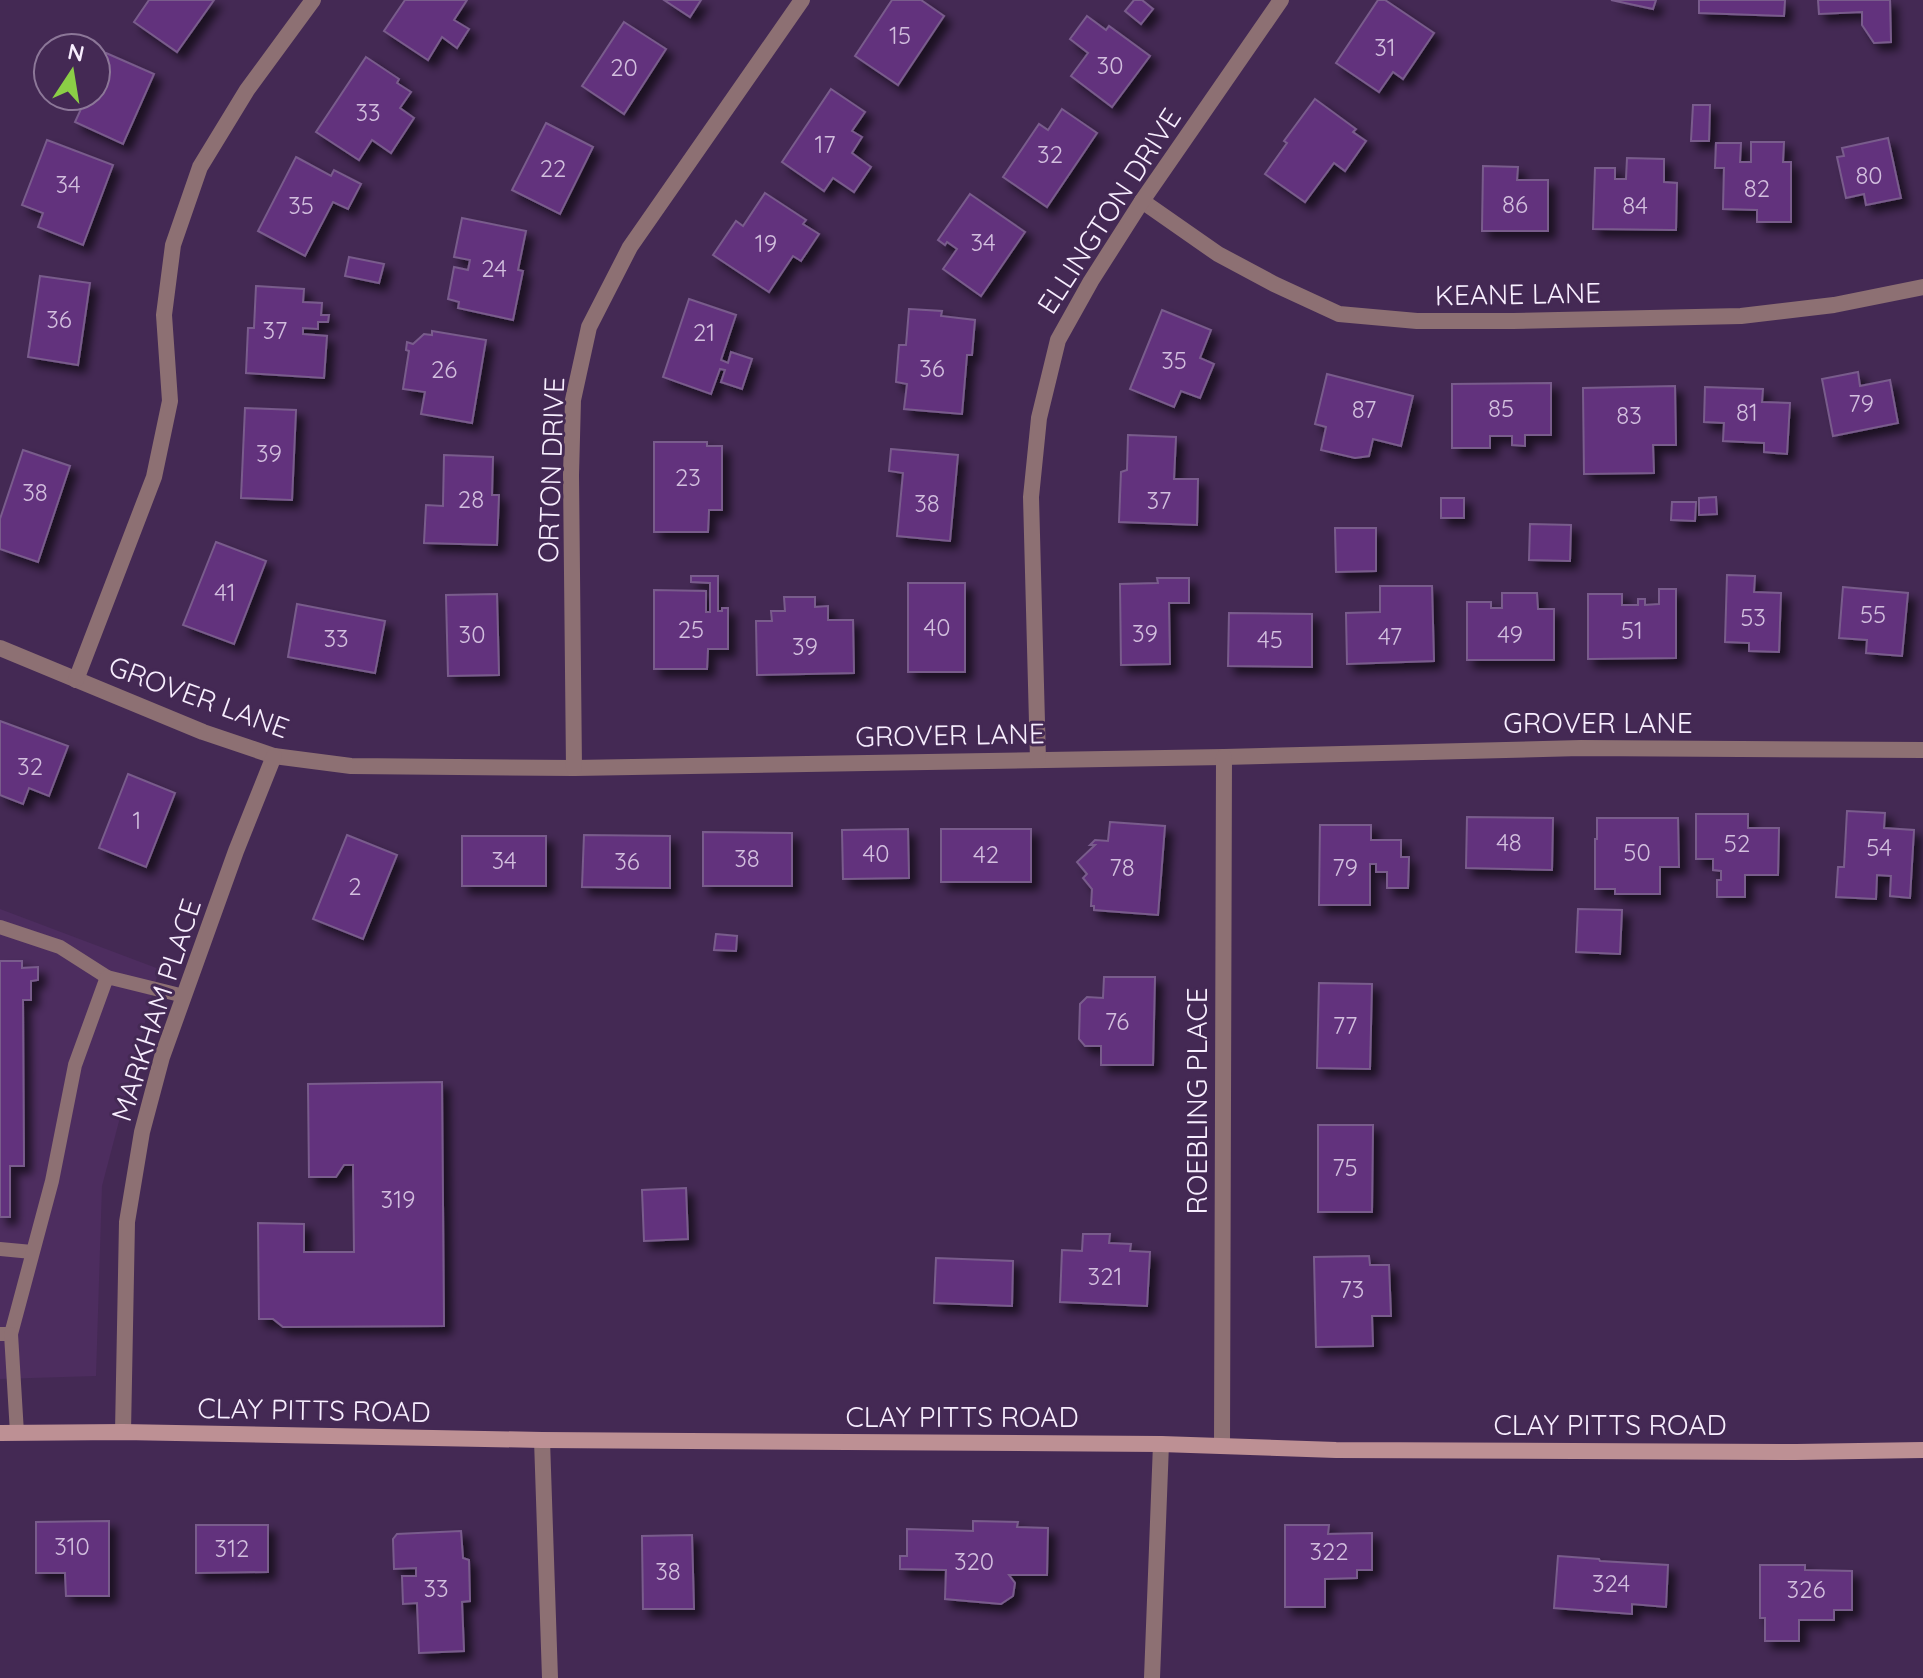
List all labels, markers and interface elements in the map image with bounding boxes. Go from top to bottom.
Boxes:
house number: 15 [889,20,911,50]
north arrow [32,32,112,112]
house number: 31 [1374,32,1396,62]
text: N [65,37,87,68]
house number: 30 [1097,50,1123,80]
house number: 20 [610,52,638,82]
house number: 33 [355,97,381,127]
street label: ELLINGTON DRIVE [1029,101,1188,320]
house number: 17 [814,129,836,159]
house number: 32 [1037,139,1063,169]
house number: 22 [540,153,566,183]
house number: 80 [1855,160,1883,190]
house number: 34 [55,169,81,199]
house number: 82 [1744,173,1770,203]
house number: 86 [1502,189,1528,219]
house number: 35 [288,190,314,220]
house number: 84 [1622,190,1648,220]
house number: 34 [970,227,996,257]
house number: 19 [755,228,777,258]
house number: 24 [481,253,507,283]
street label: KEANE LANE [1435,275,1601,312]
house number: 36 [46,304,72,334]
house number: 37 [263,315,287,345]
house number: 21 [693,317,715,347]
house number: 35 [1161,345,1187,375]
house number: 36 [919,353,945,383]
house number: 26 [431,354,457,384]
street label: ORTON DRIVE [530,376,571,564]
house number: 79 [1848,388,1874,418]
house number: 85 [1488,393,1514,423]
house number: 87 [1352,394,1376,424]
house number: 81 [1736,397,1758,427]
house number: 83 [1616,400,1642,430]
house number: 39 [256,438,282,468]
house number: 23 [675,462,701,492]
house number: 38 [22,477,48,507]
house number: 28 [458,484,484,514]
house number: 37 [1147,485,1171,515]
house number: 38 [914,488,940,518]
house number: 41 [214,577,236,607]
house number: 55 [1860,599,1886,629]
house number: 53 [1740,602,1766,632]
house number: 40 [924,612,950,642]
house number: 25 [678,614,704,644]
house number: 51 [1621,615,1643,645]
house number: 39 [1132,618,1158,648]
house number: 30 [459,619,485,649]
house number: 49 [1497,619,1523,649]
house number: 47 [1378,621,1402,651]
house number: 33 [323,623,349,653]
house number: 45 [1257,624,1283,654]
house number: 39 [792,631,818,661]
street label: GROVER LANE [104,648,294,745]
street label: GROVER LANE [1503,705,1693,740]
street label: GROVER LANE [855,715,1045,754]
house number: 32 [17,751,43,781]
house number: 1 [133,805,141,835]
house number: 48 [1496,827,1522,857]
house number: 52 [1724,828,1750,858]
house number: 54 [1866,832,1892,862]
house number: 50 [1623,837,1651,867]
house number: 40 [863,838,889,868]
house number: 42 [973,839,999,869]
house number: 38 [734,843,760,873]
house number: 34 [491,845,517,875]
house number: 36 [614,846,640,876]
house number: 78 [1109,852,1135,882]
house number: 79 [1332,852,1358,882]
house number: 2 [348,871,362,901]
street label: MARKHAM PLACE [103,894,208,1125]
street label: ROEBLING PLACE [1179,987,1214,1215]
house number: 76 [1105,1006,1129,1036]
house number: 77 [1333,1010,1357,1040]
house number: 75 [1332,1152,1358,1182]
house number: 319 [381,1184,415,1214]
house number: 321 [1088,1261,1122,1291]
house number: 73 [1340,1274,1364,1304]
street label: CLAY PITTS ROAD [197,1390,431,1429]
street label: CLAY PITTS ROAD [845,1399,1079,1434]
street label: CLAY PITTS ROAD [1493,1407,1727,1442]
house number: 310 [54,1531,90,1561]
house number: 312 [215,1533,249,1563]
house number: 322 [1309,1536,1349,1566]
house number: 320 [954,1546,994,1576]
house number: 38 [655,1556,681,1586]
house number: 324 [1592,1568,1630,1598]
house number: 33 [423,1573,449,1603]
house number: 326 [1787,1574,1825,1604]

